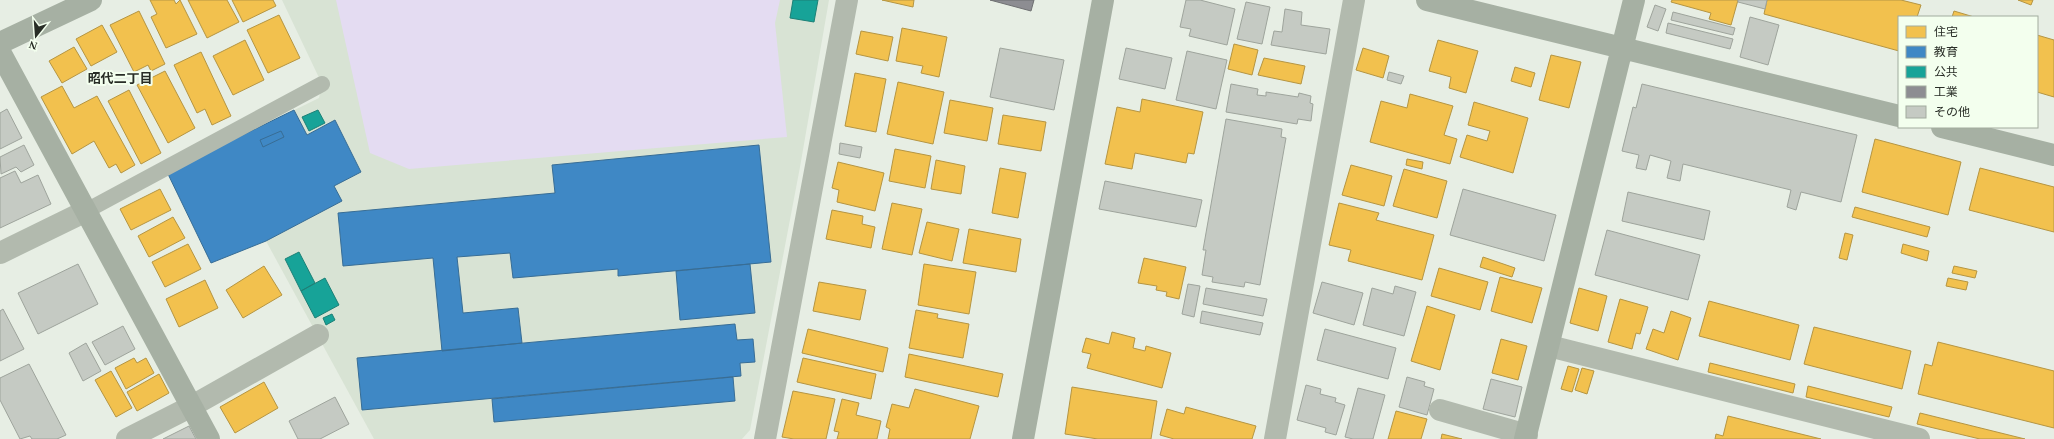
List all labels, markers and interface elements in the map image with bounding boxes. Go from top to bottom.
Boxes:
north arrow [16,16,56,56]
legend [1898,16,2038,128]
text: 住宅 [1934,25,1958,39]
text: N [27,39,39,52]
text: 教育 [1934,45,1958,59]
text: 公共 [1934,65,1958,79]
district label: 昭代二丁目 [87,71,153,86]
text: 工業 [1934,85,1958,99]
text: その他 [1934,105,1970,119]

